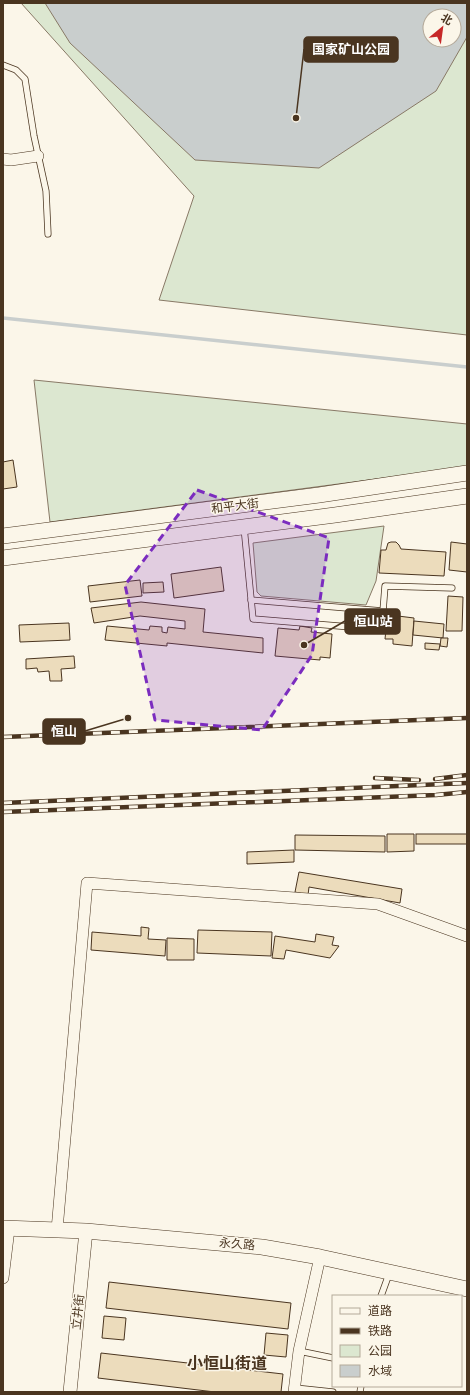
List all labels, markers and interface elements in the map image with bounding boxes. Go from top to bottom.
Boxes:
north arrow [422,8,462,48]
text: 北 [439,10,455,28]
callout: 国家矿山公园 [304,37,398,62]
text: 国家矿山公园 [312,41,390,58]
street label: 和平大街 [210,495,260,516]
callout: 恒山站 [345,609,400,634]
text: 恒山站 [353,613,393,630]
callout: 恒山 [43,719,85,744]
text: 恒山 [51,723,77,740]
street label: 永久路 [218,1234,256,1253]
street label: 立井街 [68,1293,87,1331]
legend [332,1295,462,1387]
text: 道路 [368,1303,392,1318]
text: 铁路 [368,1323,392,1338]
text: 公园 [368,1343,392,1358]
district label: 小恒山街道 [187,1353,267,1373]
text: 水域 [368,1363,392,1378]

